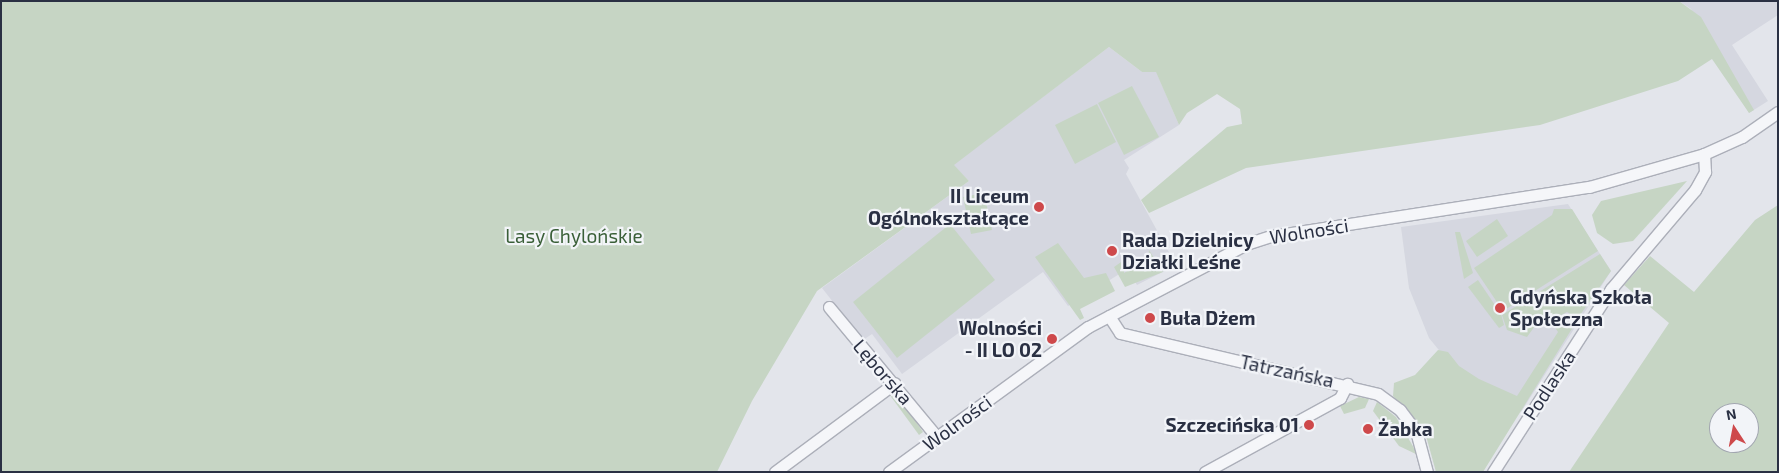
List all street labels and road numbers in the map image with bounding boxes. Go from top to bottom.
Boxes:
street label: Wolności [1268,214,1350,248]
street label: Lęborska [849,335,917,409]
street label: Podlaska [1518,346,1580,424]
street label: Tatrzańska [1238,350,1336,392]
street label: Wolności [918,390,996,456]

